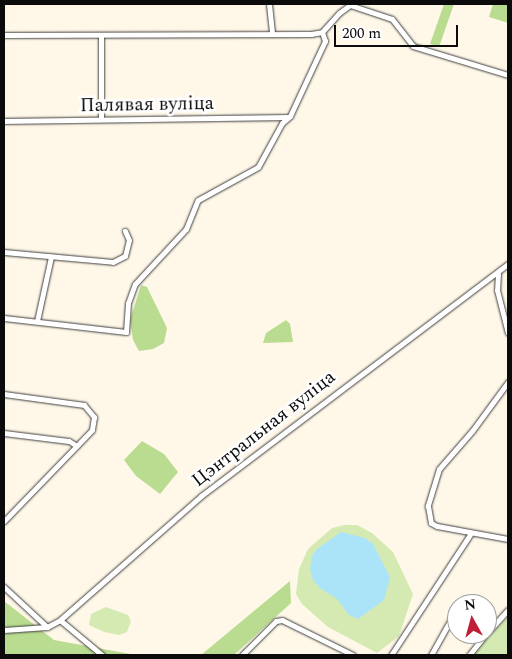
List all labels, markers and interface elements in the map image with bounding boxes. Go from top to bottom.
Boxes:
scale bar [337,15,461,47]
text: 200 m [342,22,381,45]
street label: Палявая вуліца [80,92,214,118]
street label: Цэнтральная вуліца [188,366,340,492]
text: N [463,593,477,616]
north arrow [447,594,497,644]

